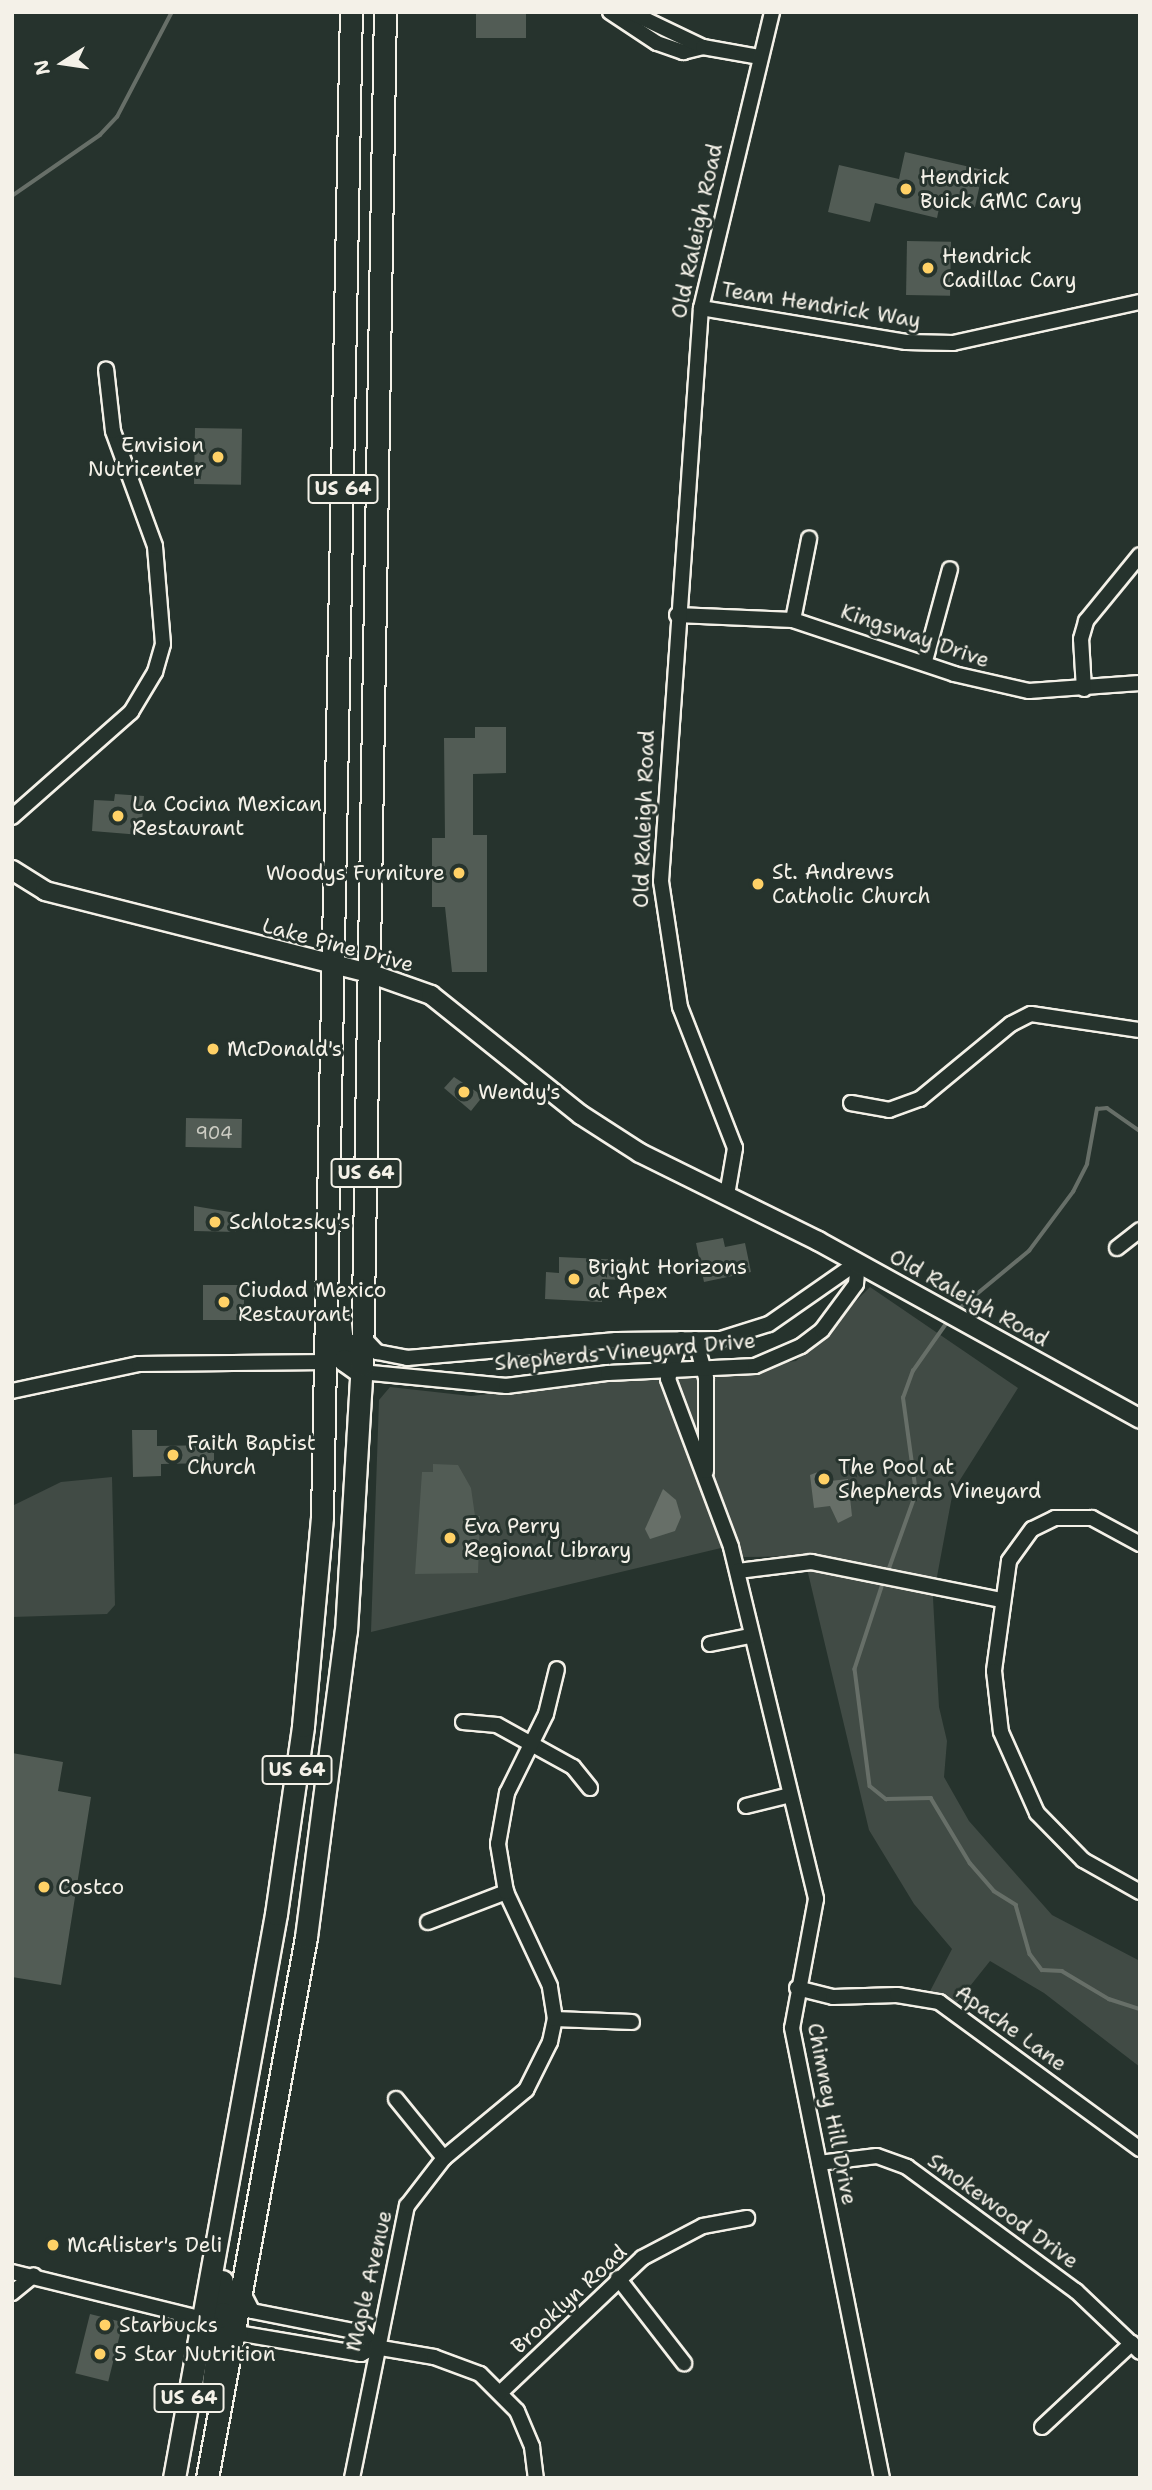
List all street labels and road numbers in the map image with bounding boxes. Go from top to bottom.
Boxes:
street label: Old Raleigh Road [666,141,728,321]
street label: Team Hendrick Way [720,277,922,333]
road number: US 64 [306,474,380,504]
street label: Kingsway Drive [837,599,993,673]
street label: Old Raleigh Road [628,730,660,908]
street label: Lake Pine Drive [260,913,416,977]
road number: US 64 [329,1158,403,1189]
street label: Old Raleigh Road [885,1244,1053,1352]
street label: Shepherds Vineyard Drive [493,1328,757,1376]
road number: US 64 [260,1754,334,1786]
street label: Apache Lane [951,1979,1071,2077]
street label: Chimney Hill Drive [802,2021,862,2207]
street label: Smokewood Drive [923,2148,1083,2274]
street label: Maple Avenue [341,2208,397,2354]
street label: Brooklyn Road [506,2239,632,2359]
road number: US 64 [152,2382,226,2414]

